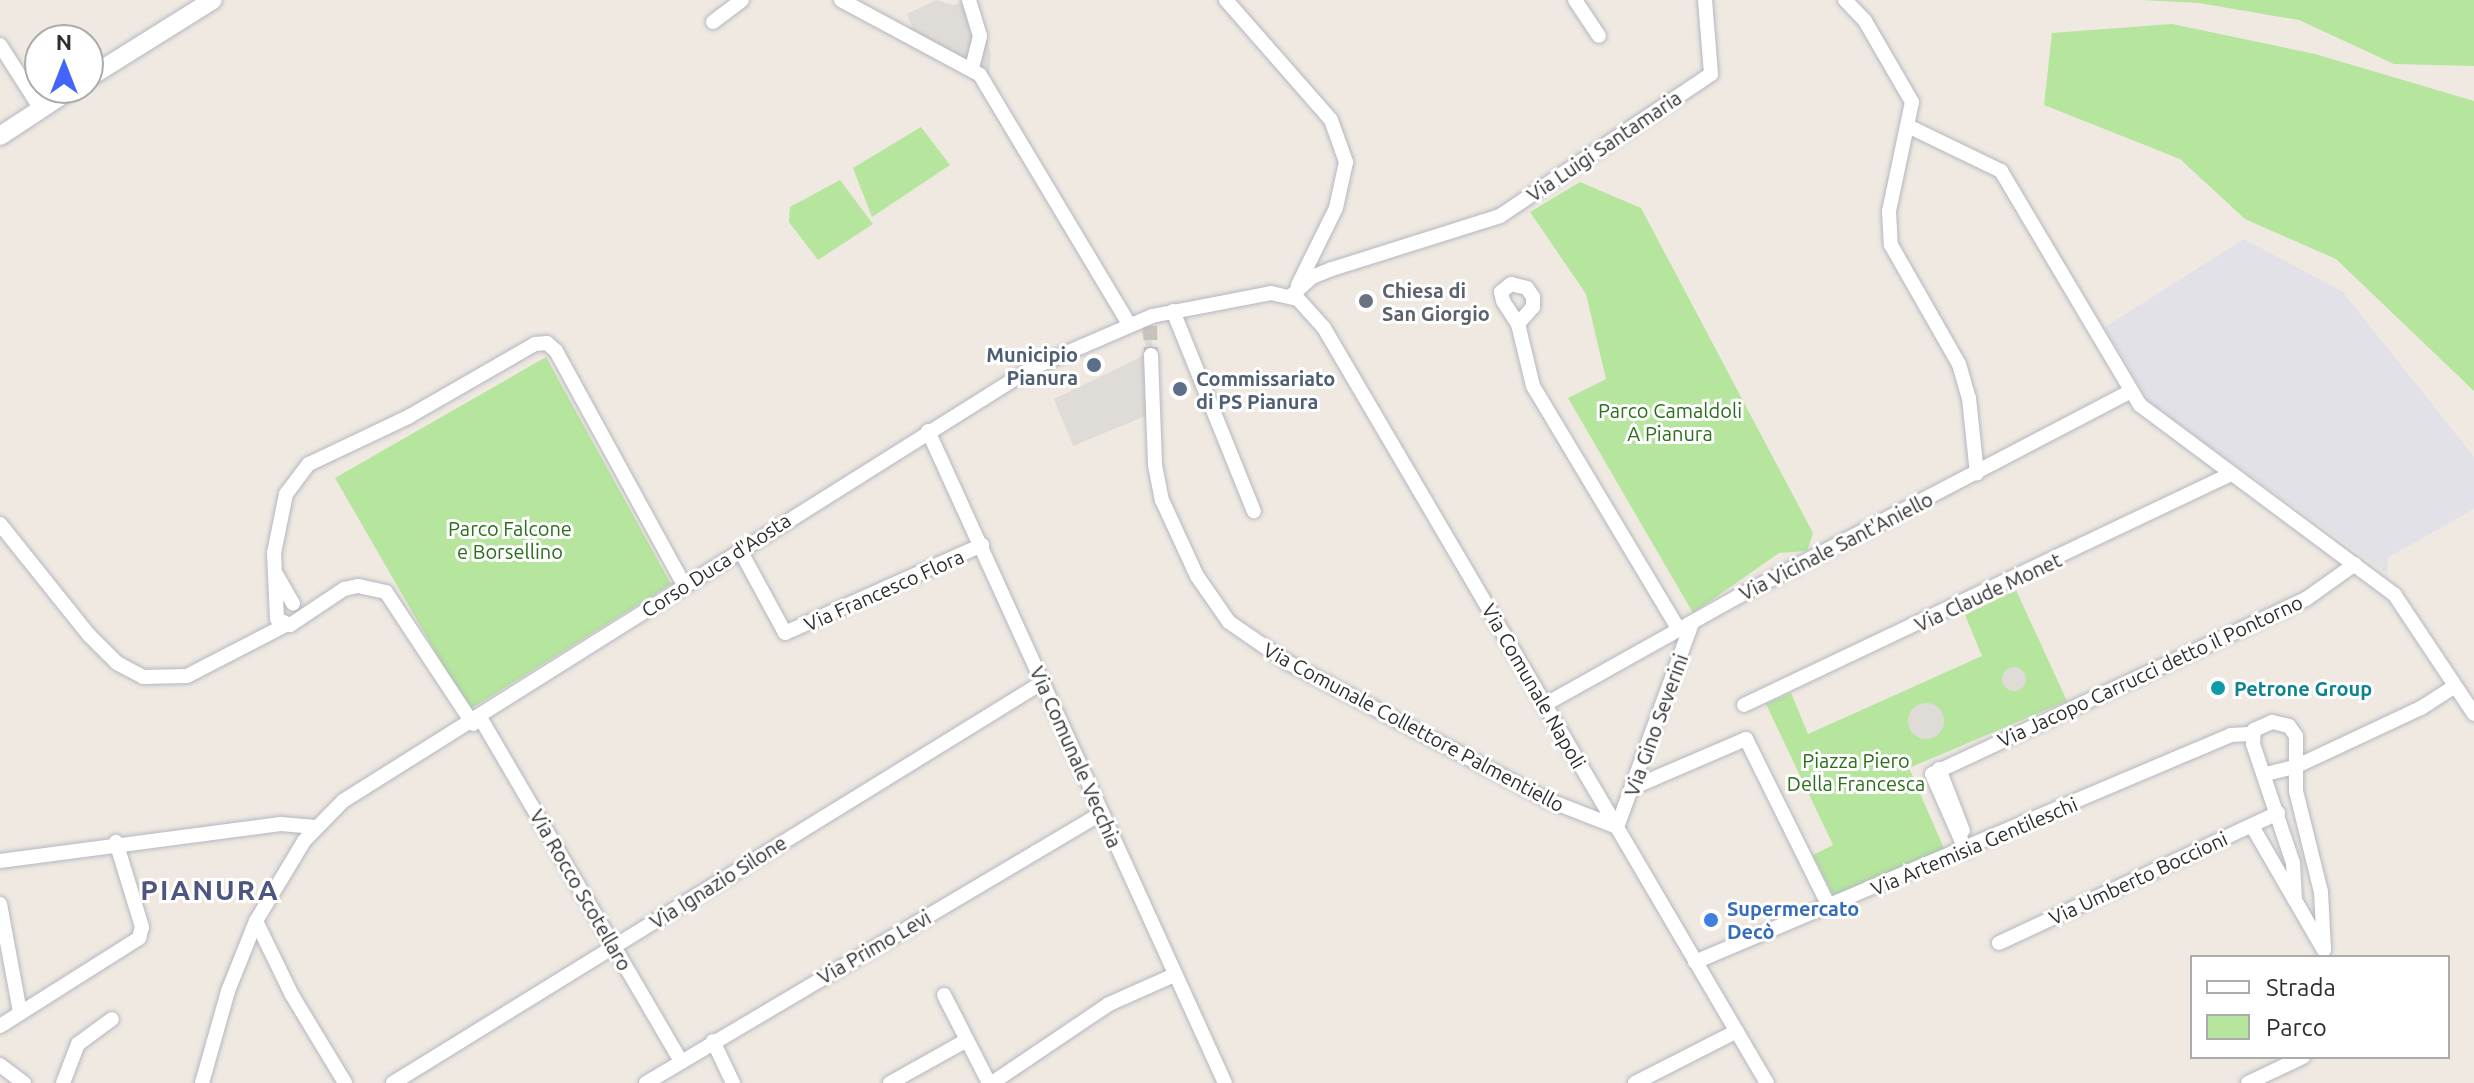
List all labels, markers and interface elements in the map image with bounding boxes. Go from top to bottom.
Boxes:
north arrow [24,24,104,104]
text: N [56,29,72,54]
street label: Via Luigi Santamaria [1522,85,1686,207]
place label: Chiesa di San Giorgio [1382,278,1490,325]
marker: Chiesa di San Giorgio [1357,292,1375,310]
place label: Municipio Pianura [986,342,1078,389]
marker: Municipio Pianura [1085,356,1103,374]
place label: Commissariato di PS Pianura [1196,366,1335,413]
marker: Commissariato di PS Pianura [1171,380,1189,398]
park label: Parco Camaldoli A Pianura [1598,399,1742,446]
street label: Via Vicinale Sant'Aniello [1735,487,1937,605]
street label: Corso Duca d'Aosta [637,508,795,622]
park label: Parco Falcone e Borsellino [448,517,572,564]
street label: Via Francesco Flora [800,544,968,636]
street label: Via Claude Monet [1911,548,2065,636]
street label: Via Jacopo Carrucci detto il Pontorno [1994,590,2306,752]
street label: Via Comunale Napoli [1477,599,1591,773]
street label: Via Comunale Collettore Palmentiello [1259,637,1569,817]
street label: Via Gino Severini [1619,650,1693,800]
street label: Via Comunale Vecchia [1025,662,1127,852]
place label: Petrone Group [2234,676,2372,700]
marker: Petrone Group [2209,679,2227,697]
park label: Piazza Piero Della Francesca [1787,749,1925,796]
street label: Via Artemisia Gentileschi [1867,792,2081,900]
street label: Via Rocco Scotellaro [525,805,637,975]
street label: Via Umberto Boccioni [2045,826,2231,930]
street label: Via Ignazio Silone [645,830,791,934]
district label: PIANURA [140,873,280,907]
place label: Supermercato Decò [1727,896,1859,943]
street label: Via Primo Levi [813,905,935,989]
marker: Supermercato Decò [1702,911,1720,929]
legend [2190,955,2450,1059]
text: Strada [2266,974,2336,1001]
text: Parco [2266,1014,2327,1041]

